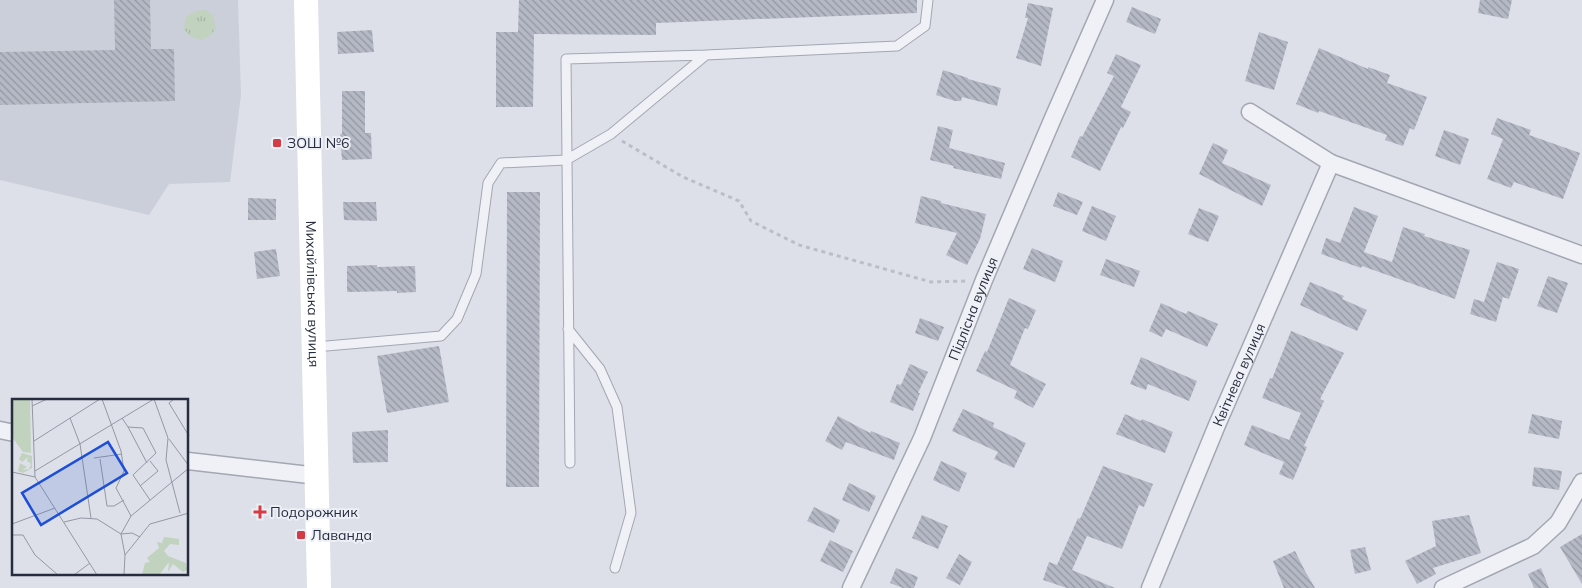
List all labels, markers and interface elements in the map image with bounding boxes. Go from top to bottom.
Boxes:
place label: ЗОШ №6 [287,134,349,152]
marker: ЗОШ №6 [271,137,283,149]
street label: Михайлівська вулиця [302,220,323,367]
street label: Підлісна вулиця [944,254,1002,363]
street label: Квітнева вулиця [1208,320,1269,429]
inset map [12,399,189,576]
place label: Подорожник [270,503,358,521]
marker: Подорожник [254,506,266,518]
place label: Лаванда [311,526,372,544]
marker: Лаванда [295,529,307,541]

